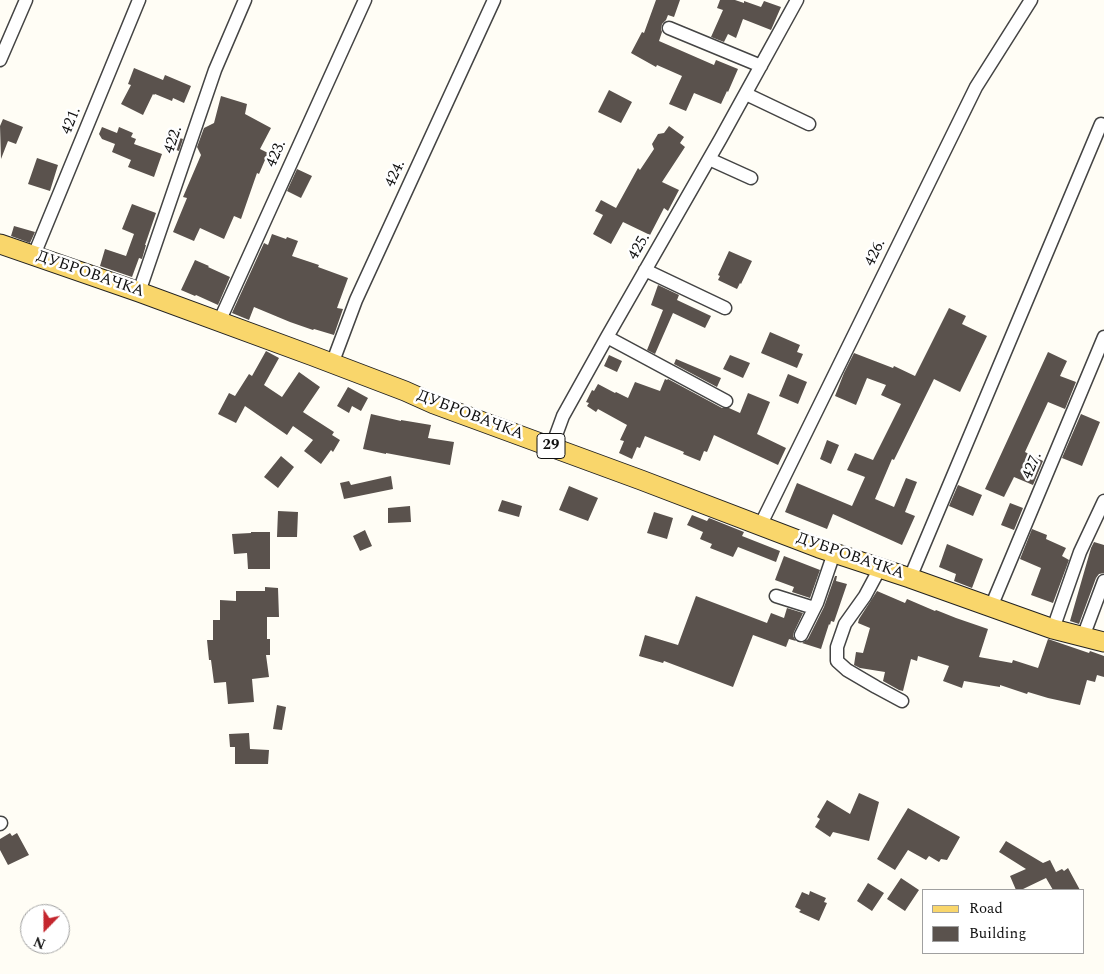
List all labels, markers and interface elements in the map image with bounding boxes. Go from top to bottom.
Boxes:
street label: 421. [58,104,86,138]
street label: 422. [160,124,188,156]
street label: 423. [263,137,291,171]
street label: 424. [381,157,411,191]
street label: 425. [625,230,655,264]
street label: 426. [861,236,891,270]
street label: ДУБРОВАЧКА [34,248,146,302]
street label: ДУБРОВАЧКА [414,387,526,445]
road number: 29 [537,434,565,458]
street label: 427. [1019,449,1047,483]
street label: ДУБРОВАЧКА [794,530,906,584]
legend [922,889,1084,954]
text: Road [969,897,1003,920]
north arrow [20,904,70,954]
text: Building [969,922,1026,945]
text: N [30,931,49,954]

